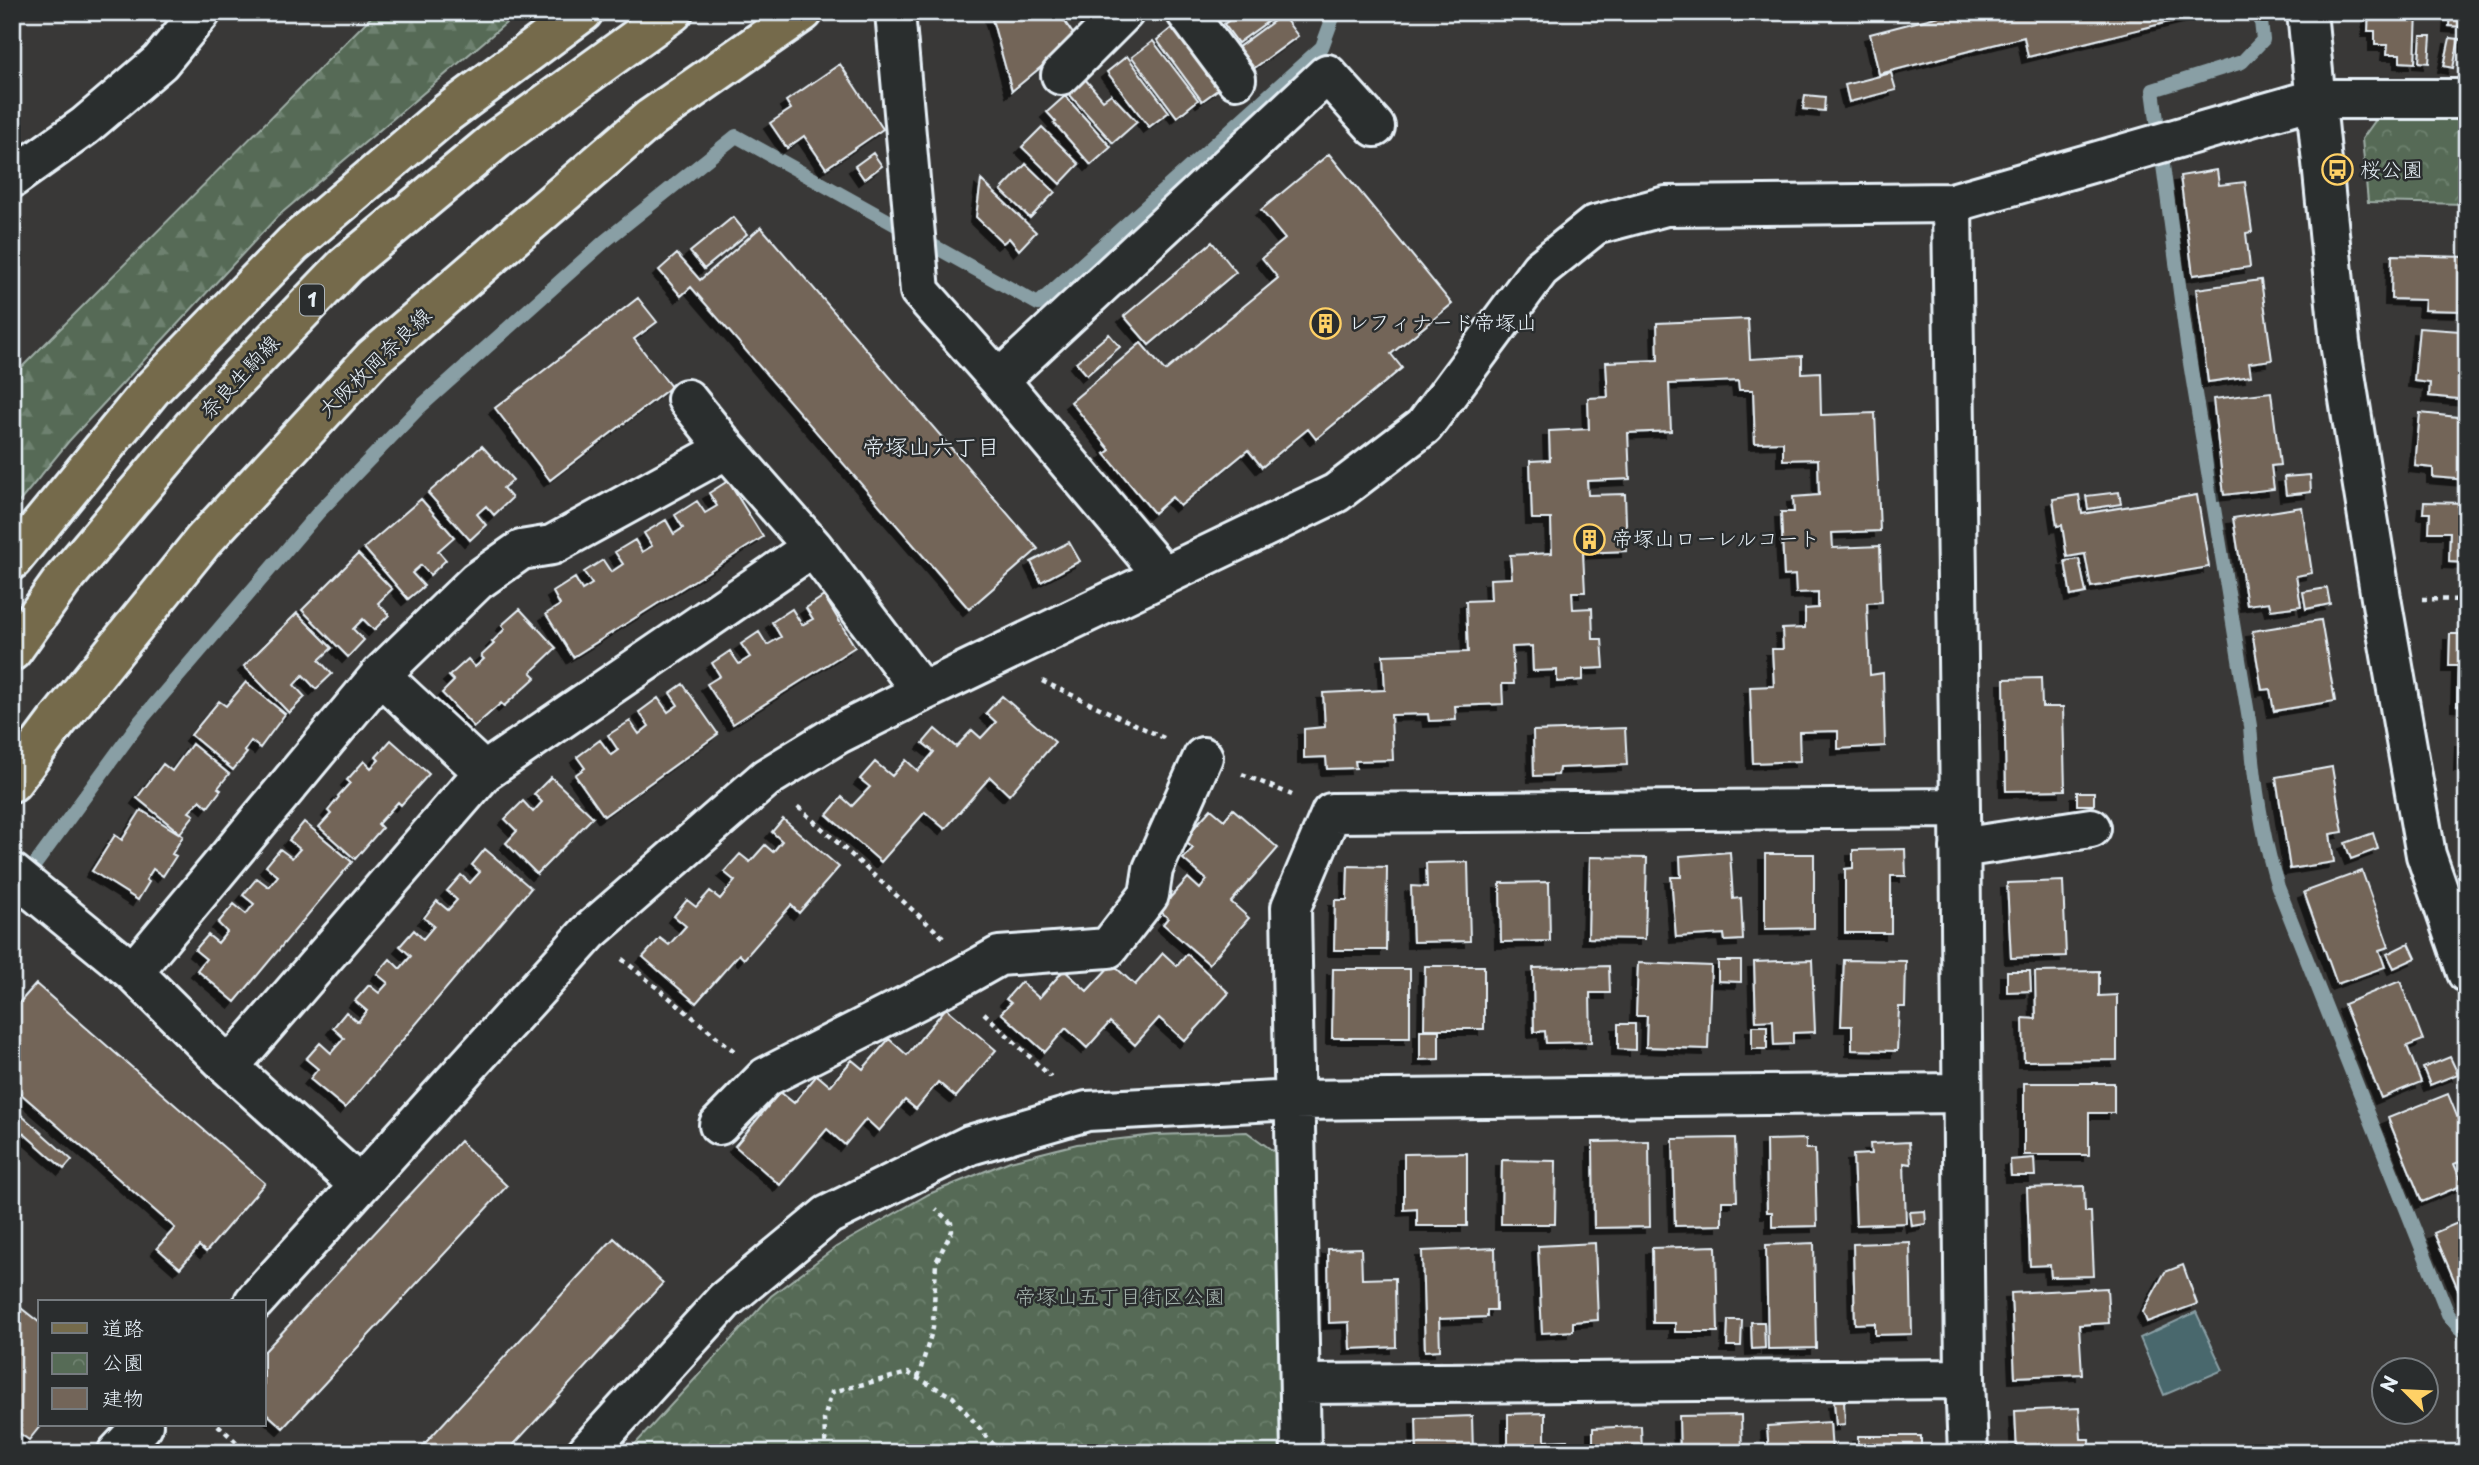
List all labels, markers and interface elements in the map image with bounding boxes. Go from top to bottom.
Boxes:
place label: 桜公園 [2360,152,2423,184]
bus stop icon: 桜公園 [2320,153,2354,187]
road number: 1 [300,284,324,316]
street label: 大阪枚岡奈良線 [310,299,438,424]
place label: レフィナード帝塚山 [1348,305,1537,337]
building icon: レフィナード帝塚山 [1308,306,1342,340]
street label: 奈良生駒線 [191,326,286,425]
district label: 帝塚山六丁目 [862,428,1000,463]
place label: 帝塚山ローレルコート [1612,521,1820,553]
building icon: 帝塚山ローレルコート [1572,522,1606,556]
park label: 帝塚山五丁目街区公園 [1015,1279,1225,1311]
legend [38,1300,266,1426]
text: 道路 [102,1311,144,1343]
text: 公園 [102,1345,144,1377]
north arrow [2370,1356,2440,1426]
text: N [2373,1371,2404,1396]
text: 建物 [102,1381,144,1413]

